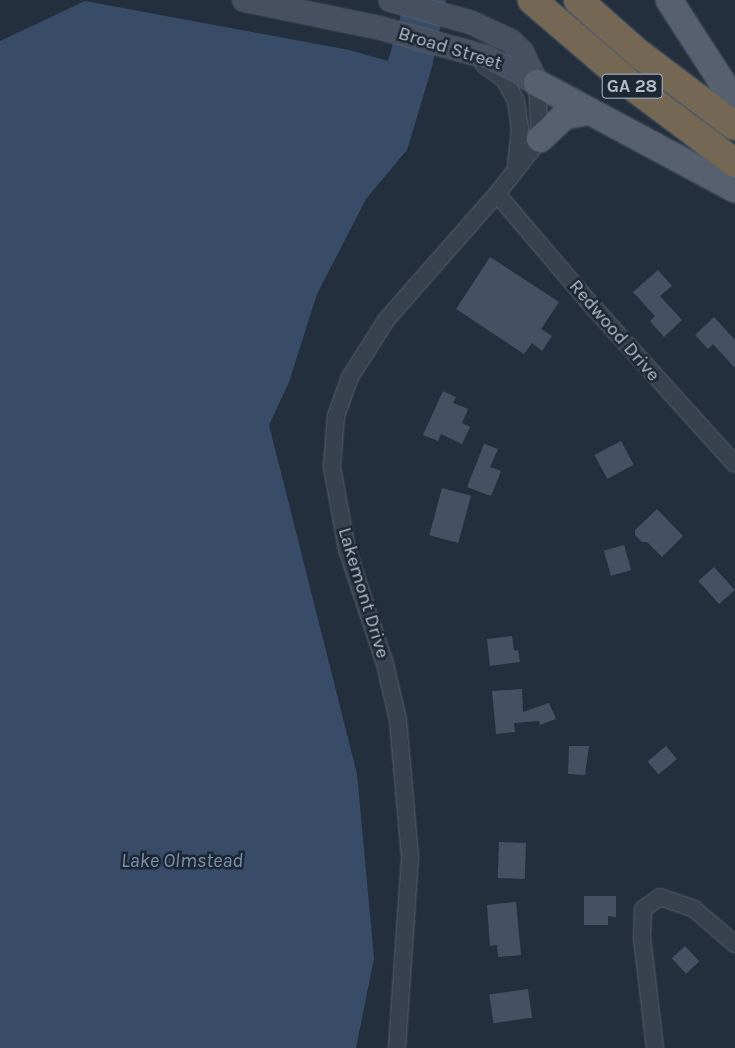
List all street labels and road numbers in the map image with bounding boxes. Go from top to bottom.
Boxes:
street label: Broad Street [395,22,505,76]
road number: GA 28 [601,70,663,102]
street label: Redwood Drive [564,275,664,387]
street label: Lakemont Drive [332,525,394,661]

